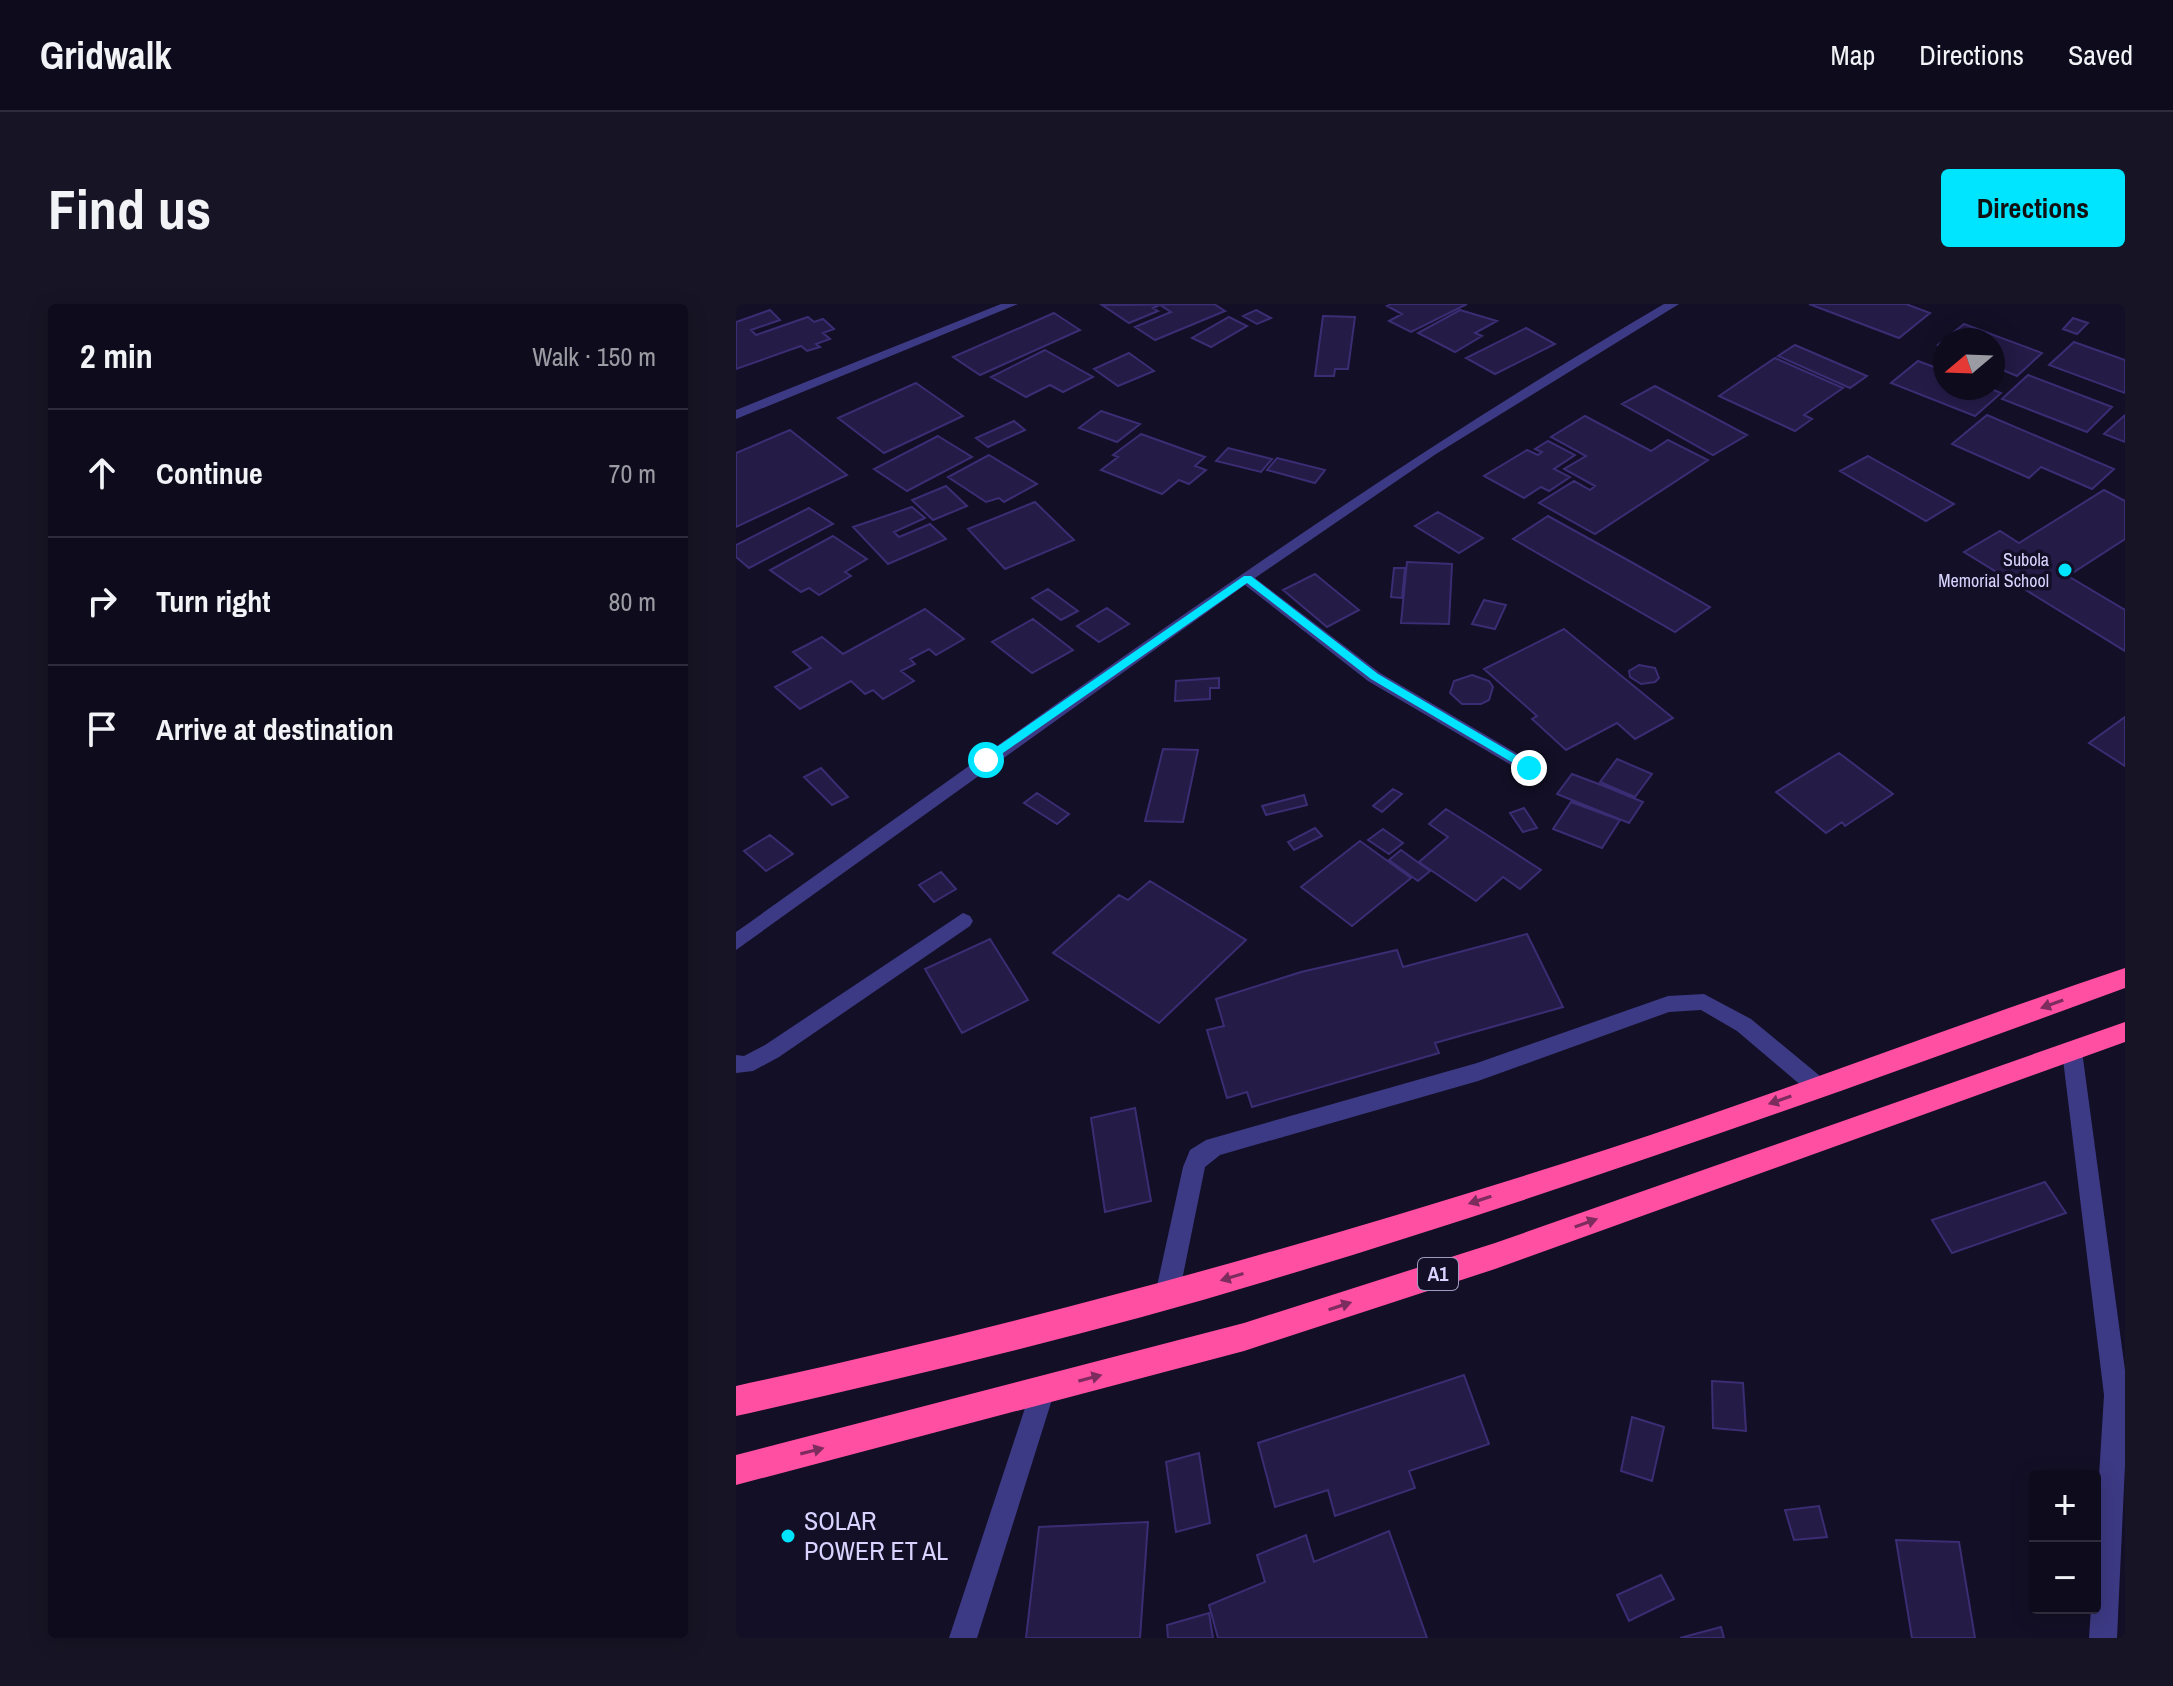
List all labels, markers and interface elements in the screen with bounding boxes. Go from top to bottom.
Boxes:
text: Gridwalk [40,30,172,81]
text: Map [1831,36,1875,74]
text: Directions [1919,36,2024,74]
text: Saved [2068,36,2133,74]
button: Directions [1941,169,2125,247]
text: Find us [48,171,211,246]
north arrow [1933,328,2005,400]
text: 2 min [80,333,153,379]
text: Walk · 150 m [532,339,656,374]
icon: ahead [80,451,124,495]
text: Continue [156,453,263,493]
text: 70 m [609,456,656,491]
place label: Subola Memorial School [1938,547,2049,593]
marker: Subola Memorial School [2056,561,2074,579]
icon: right [80,579,124,623]
text: Turn right [156,581,270,621]
text: 80 m [609,584,656,619]
icon: arrive [80,707,124,751]
text: Arrive at destination [156,709,394,749]
route start [968,742,1004,778]
route end [1511,750,1547,786]
one-way arrow [2040,999,2064,1011]
one-way arrow [1768,1094,1792,1107]
one-way arrow [1468,1195,1492,1207]
one-way arrow [1574,1216,1598,1229]
road number: A1 [1418,1258,1458,1290]
one-way arrow [1220,1271,1244,1284]
one-way arrow [1328,1299,1352,1312]
one-way arrow [1078,1371,1103,1383]
one-way arrow [799,1444,824,1457]
map controls [2029,1470,2101,1614]
button: + [2029,1470,2101,1542]
place label: SOLAR POWER ET AL [804,1503,948,1568]
marker: SOLAR POWER ET AL [779,1527,797,1545]
button: − [2029,1542,2101,1614]

